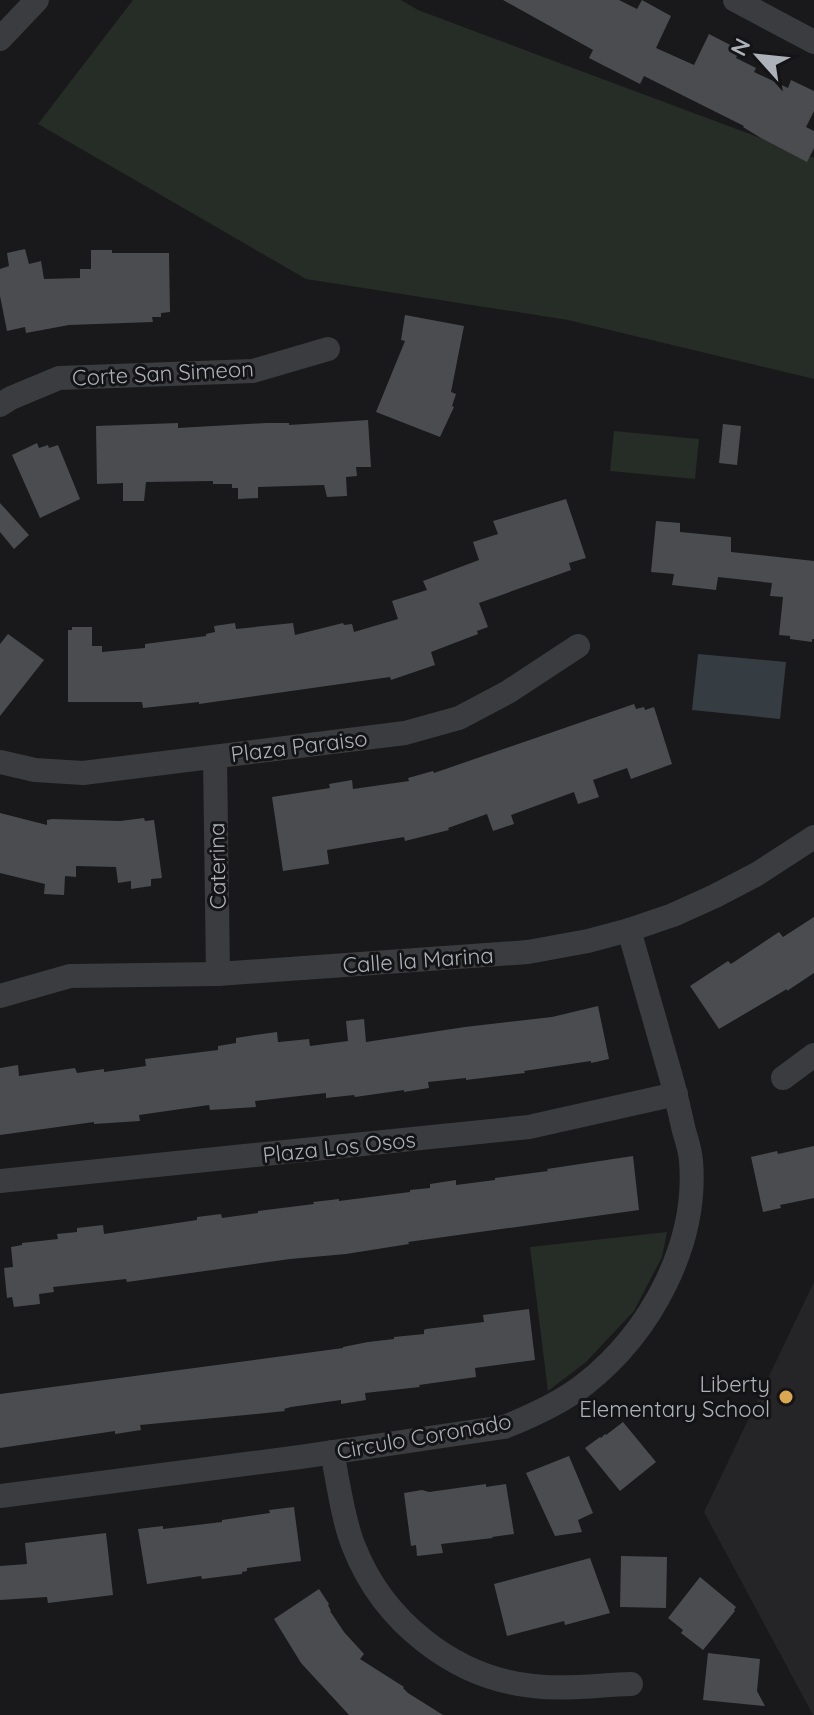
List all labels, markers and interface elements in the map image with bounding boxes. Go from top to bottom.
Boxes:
north arrow [718,16,798,96]
text: N [724,33,756,60]
street label: Corte San Simeon [71,354,255,392]
street label: Plaza Paraiso [229,724,369,768]
street label: Caterina [202,822,232,910]
street label: Calle la Marina [342,941,494,979]
street label: Plaza Los Osos [261,1125,417,1169]
place label: Liberty Elementary School [579,1370,770,1423]
marker: Liberty Elementary School [777,1388,795,1406]
street label: Circulo Coronado [335,1407,513,1465]

